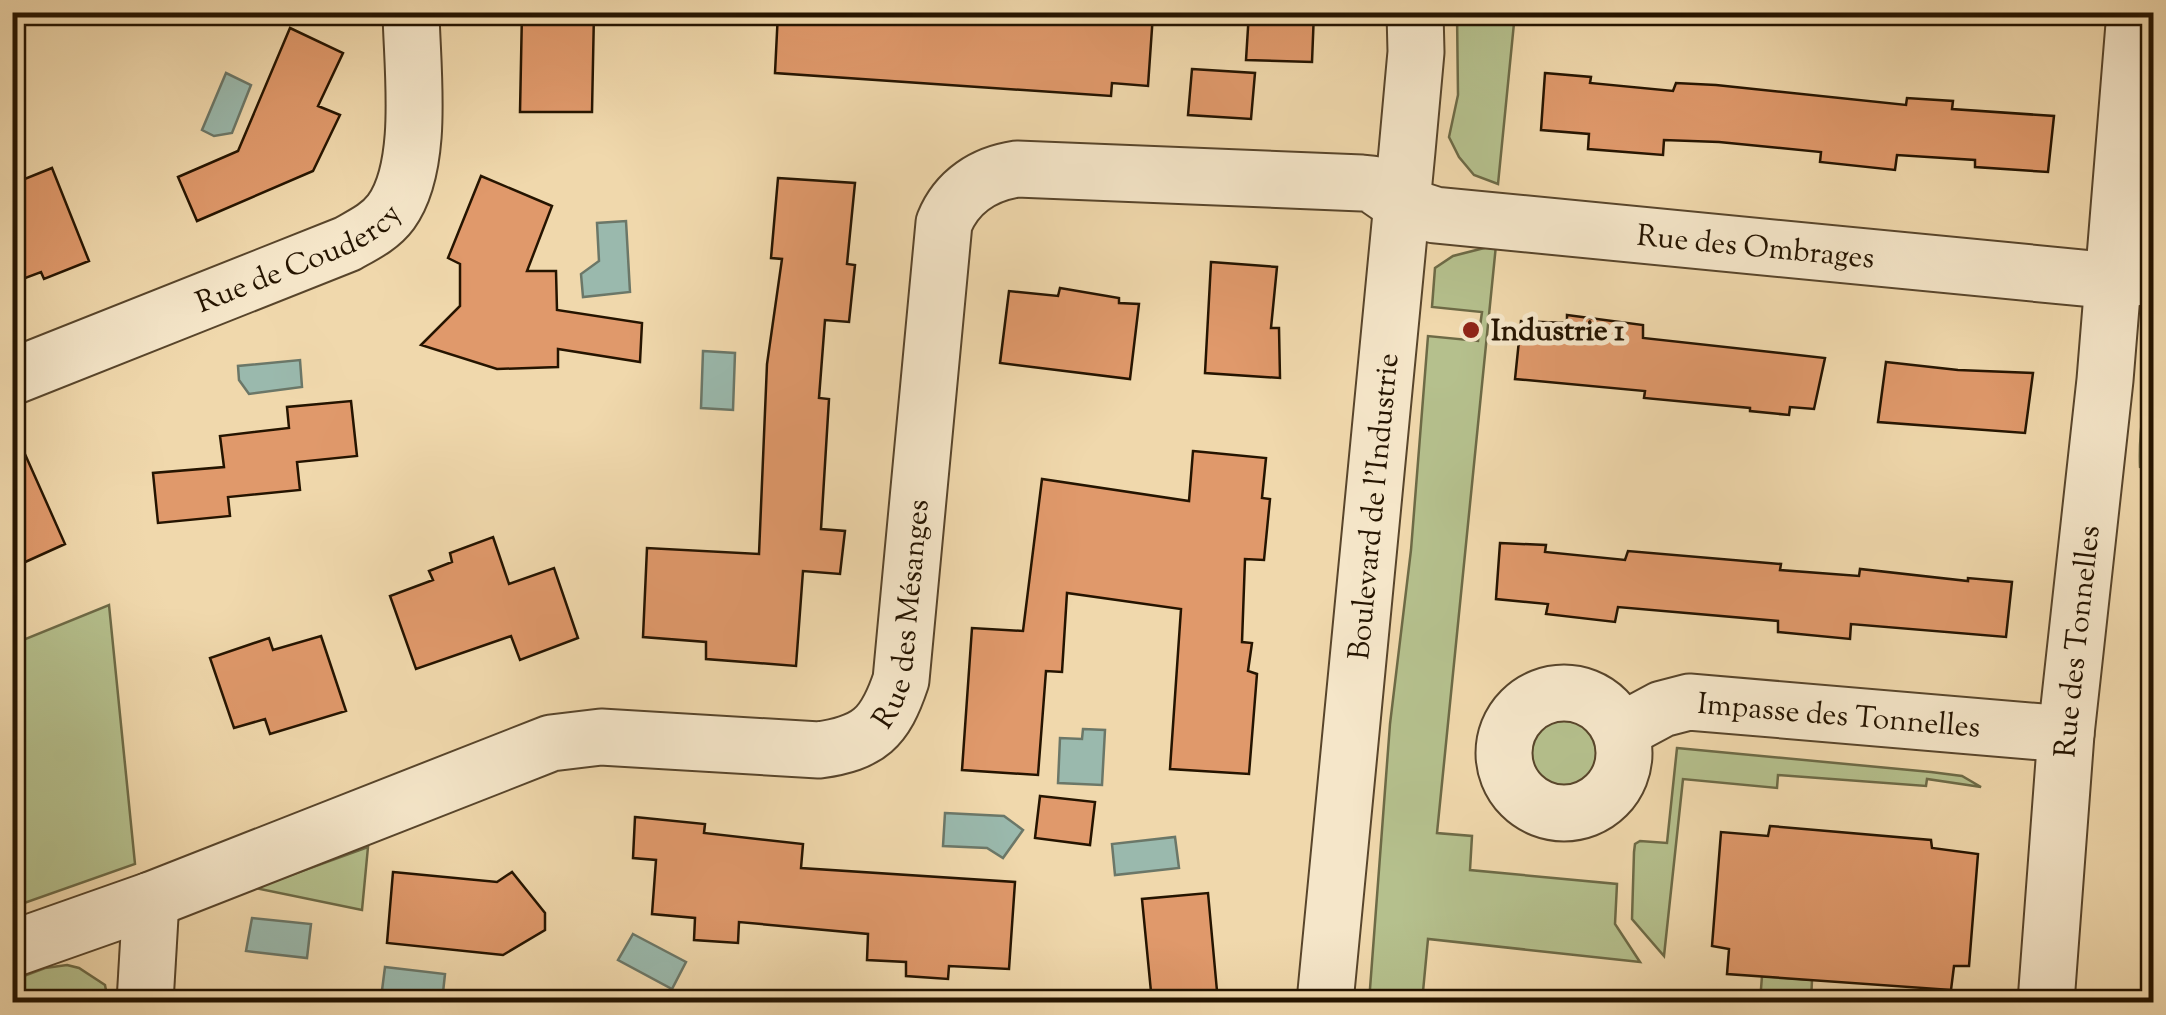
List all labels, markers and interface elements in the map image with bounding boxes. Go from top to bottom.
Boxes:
street label: Rue de Coudercy [190,196,413,326]
street label: Rue des Ombrages [1635,216,1876,282]
place label: Industrie 1 [1491,311,1625,354]
marker: Industrie 1 [1460,319,1482,341]
street label: Boulevard de l'Industrie [1339,351,1411,662]
street label: Rue des Mésanges [863,497,942,738]
street label: Rue des Tonnelles [2045,523,2113,759]
street label: Impasse des Tonnelles [1696,684,1982,751]

